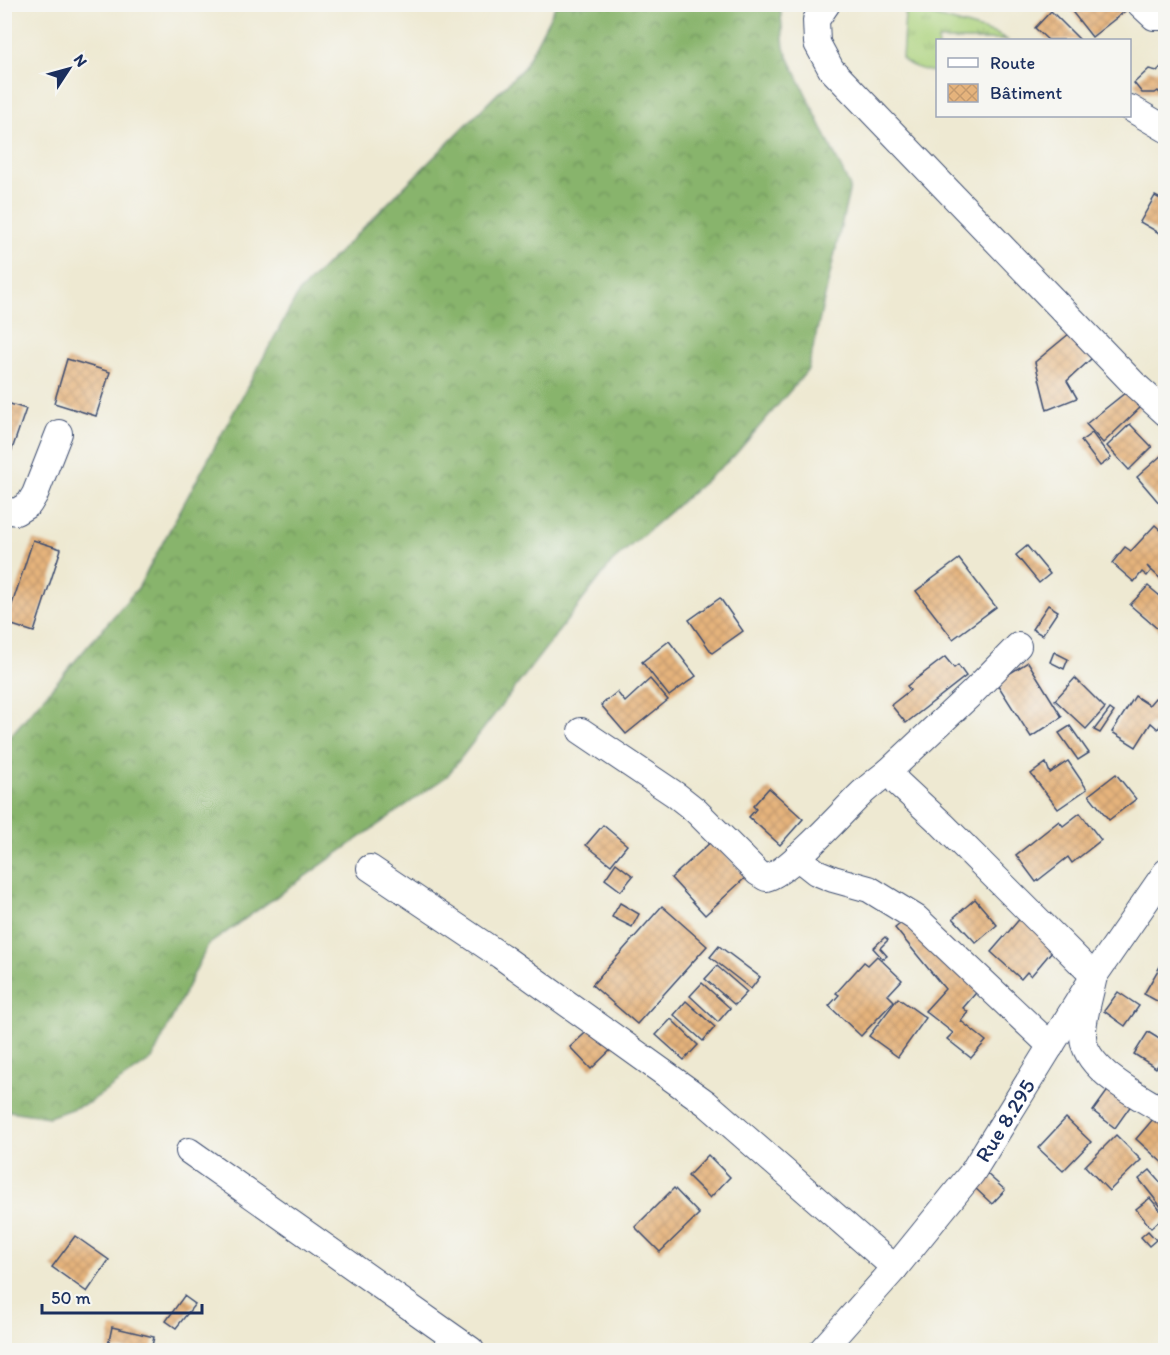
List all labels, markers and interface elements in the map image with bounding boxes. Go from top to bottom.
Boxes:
north arrow [39,39,99,99]
legend [936,39,1131,117]
text: N [70,51,92,70]
text: Route [990,52,1035,74]
text: Bâtiment [990,82,1063,104]
street label: Rue 8.295 [969,1074,1041,1167]
scale bar [42,1277,202,1315]
text: 50 m [51,1287,91,1309]

